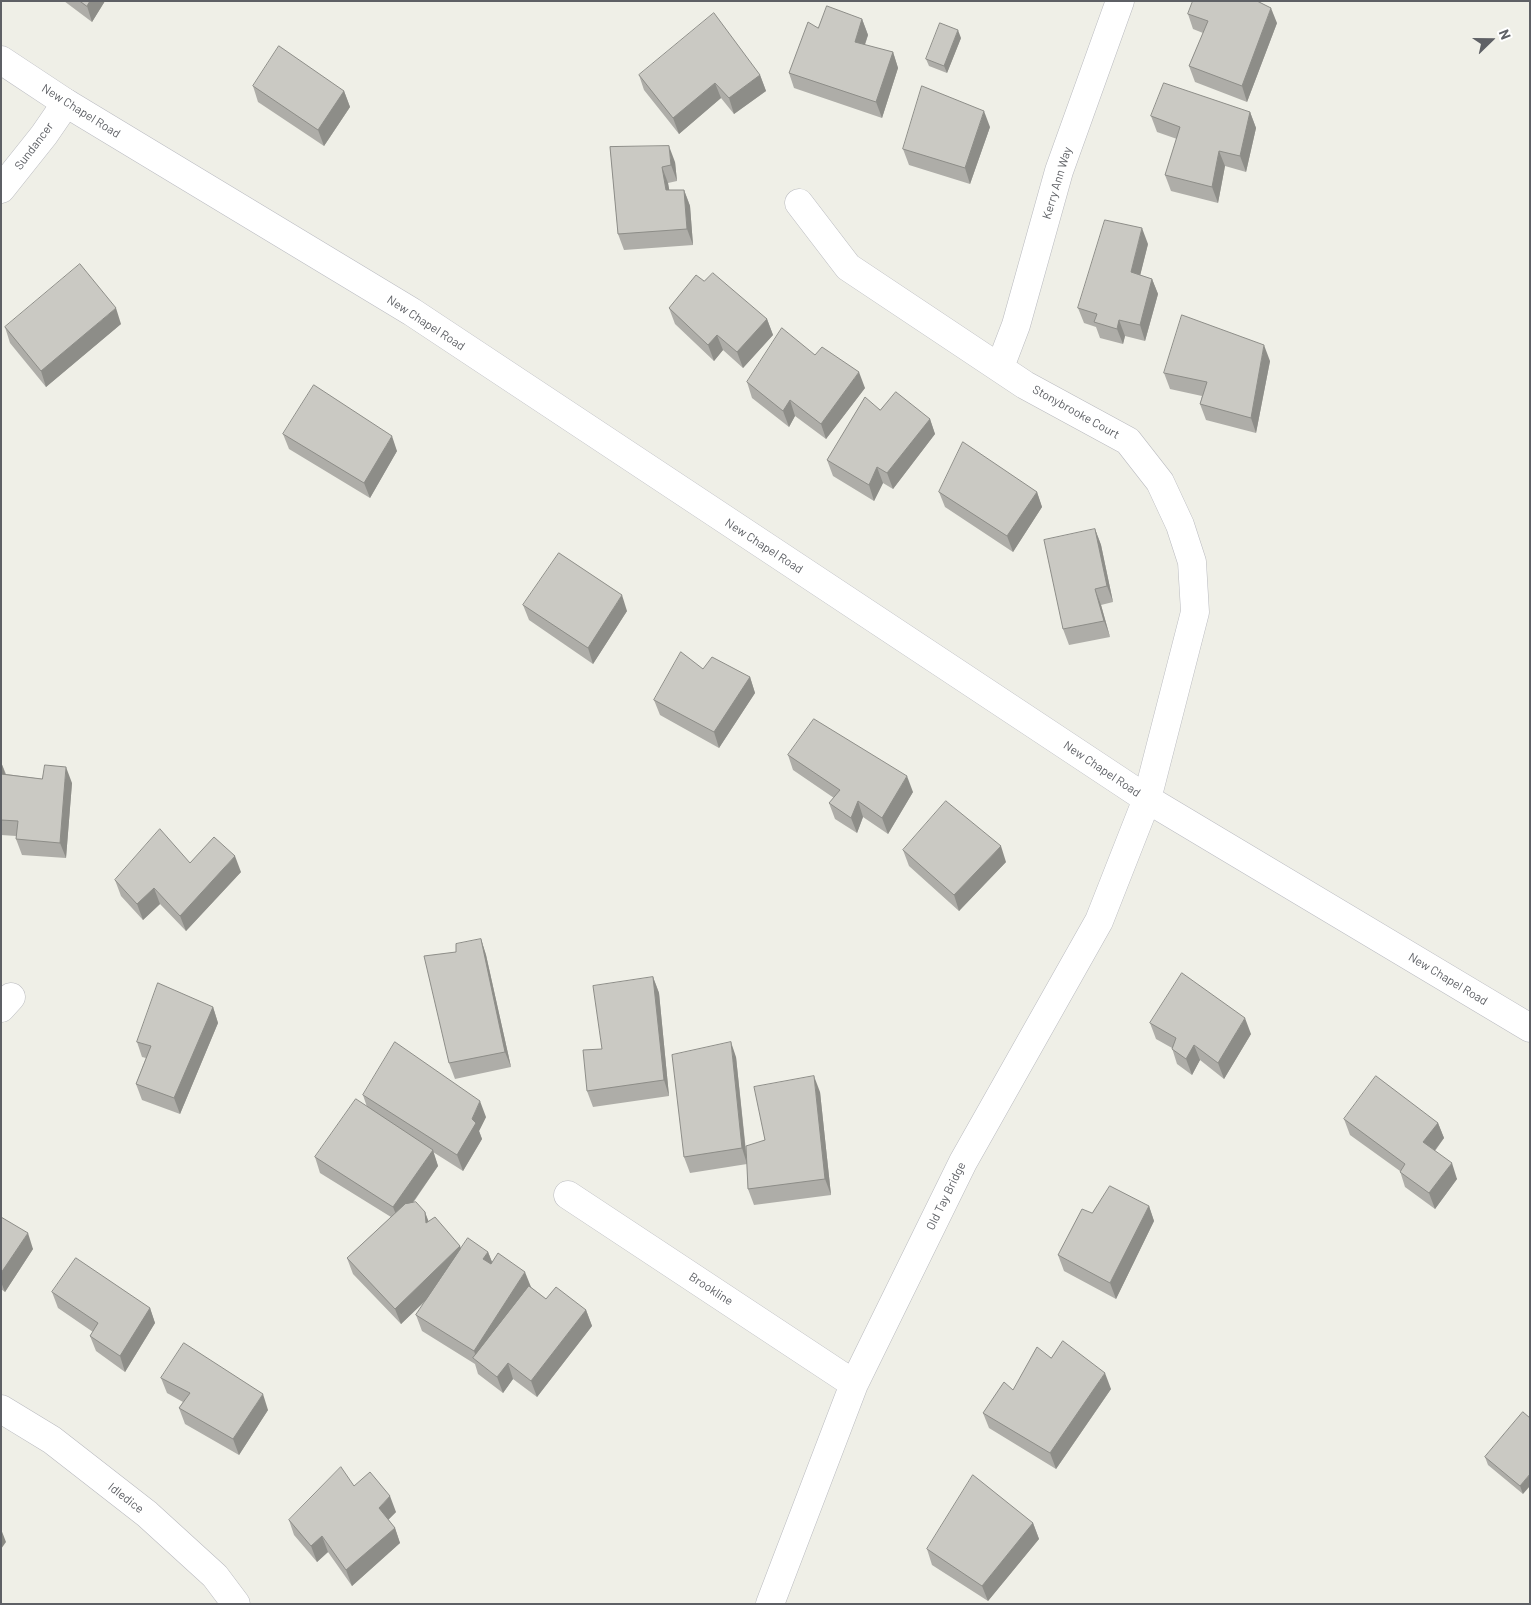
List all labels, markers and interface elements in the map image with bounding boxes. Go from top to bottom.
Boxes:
north arrow [1466,15,1516,65]
text: N [1496,27,1515,42]
street label: New Chapel Road [39,81,123,141]
street label: Sundancer [11,119,57,173]
street label: Kerry Ann Way [1039,145,1075,221]
street label: New Chapel Road [384,292,468,354]
street label: Stonybrooke Court [1030,382,1122,442]
street label: New Chapel Road [722,515,806,577]
street label: New Chapel Road [1061,738,1143,800]
street label: New Chapel Road [1406,950,1490,1008]
street label: Old Tay Bridge [923,1160,969,1232]
street label: Brookline [686,1269,736,1309]
street label: Idledice [105,1480,147,1516]

